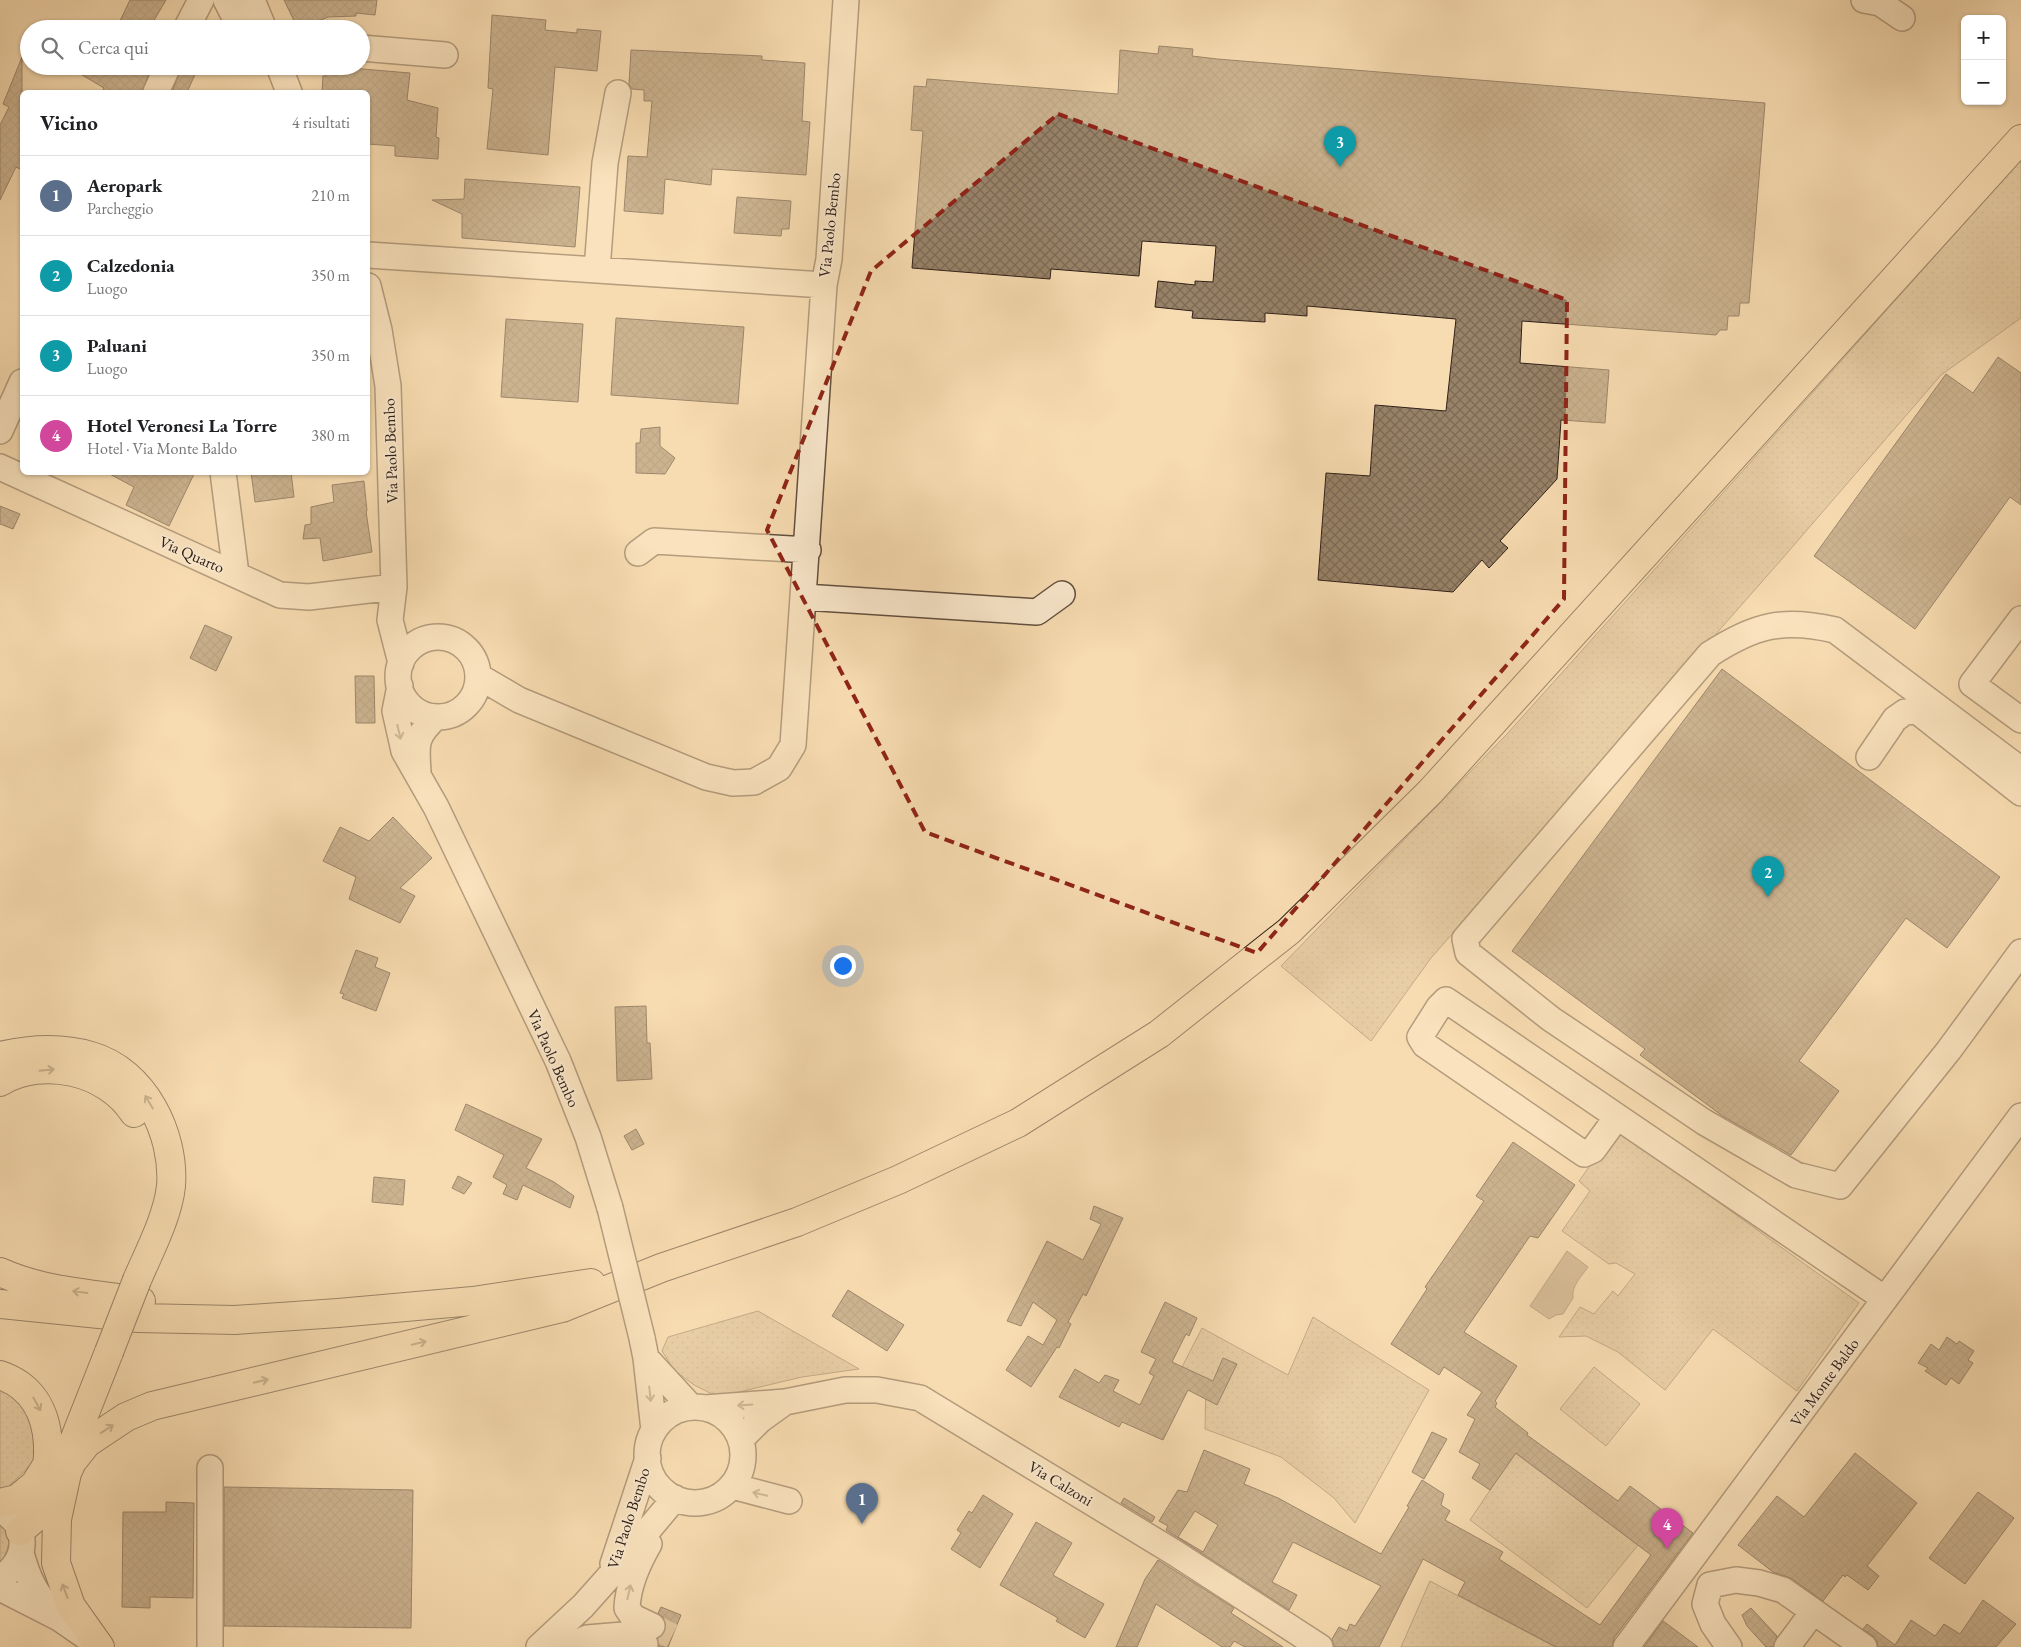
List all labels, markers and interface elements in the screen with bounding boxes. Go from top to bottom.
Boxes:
map controls [1961,15,2006,105]
button: + [1961,15,2006,60]
search box [20,20,370,75]
icon: search [38,34,66,62]
text: Cerca qui [78,35,149,60]
button: − [1961,60,2006,105]
text: Vicino [40,109,98,136]
text: 4 risultati [292,112,350,133]
pin: 3 [1324,126,1356,167]
street label: Via Paolo Bembo [814,172,845,278]
text: Aeropark [87,173,162,198]
text: 1 [52,185,60,206]
text: 210 m [311,185,350,206]
text: Parcheggio [87,198,154,219]
text: Calzedonia [87,253,175,278]
text: 2 [52,265,60,286]
text: 350 m [311,265,350,286]
text: Luogo [87,278,128,299]
text: Paluani [87,333,147,358]
text: 3 [52,345,60,366]
text: 350 m [311,345,350,366]
text: Luogo [87,358,128,379]
street label: Via Paolo Bembo [378,398,403,504]
text: Hotel Veronesi La Torre [87,413,277,438]
text: 4 [52,425,60,446]
text: 380 m [311,425,350,446]
text: Hotel · Via Monte Baldo [87,438,237,459]
street label: Via Quarto [156,531,228,578]
one-way arrow [395,723,404,739]
pin: 2 [1752,856,1784,897]
your location [830,953,856,979]
street label: Via Paolo Bembo [523,1006,585,1111]
one-way arrow [38,1065,54,1075]
one-way arrow [143,1095,153,1109]
one-way arrow [72,1287,88,1297]
street label: Via Monte Baldo [1785,1334,1864,1431]
one-way arrow [410,1338,426,1347]
one-way arrow [252,1376,268,1385]
one-way arrow [645,1386,655,1402]
one-way arrow [32,1396,42,1411]
one-way arrow [737,1400,753,1410]
one-way arrow [100,1424,114,1435]
street label: Via Calzoni [1025,1456,1097,1511]
street label: Via Paolo Bembo [602,1465,655,1571]
pin: 1 [846,1483,878,1524]
one-way arrow [753,1488,769,1498]
pin: 4 [1651,1508,1683,1549]
one-way arrow [60,1583,70,1599]
one-way arrow [625,1585,634,1601]

